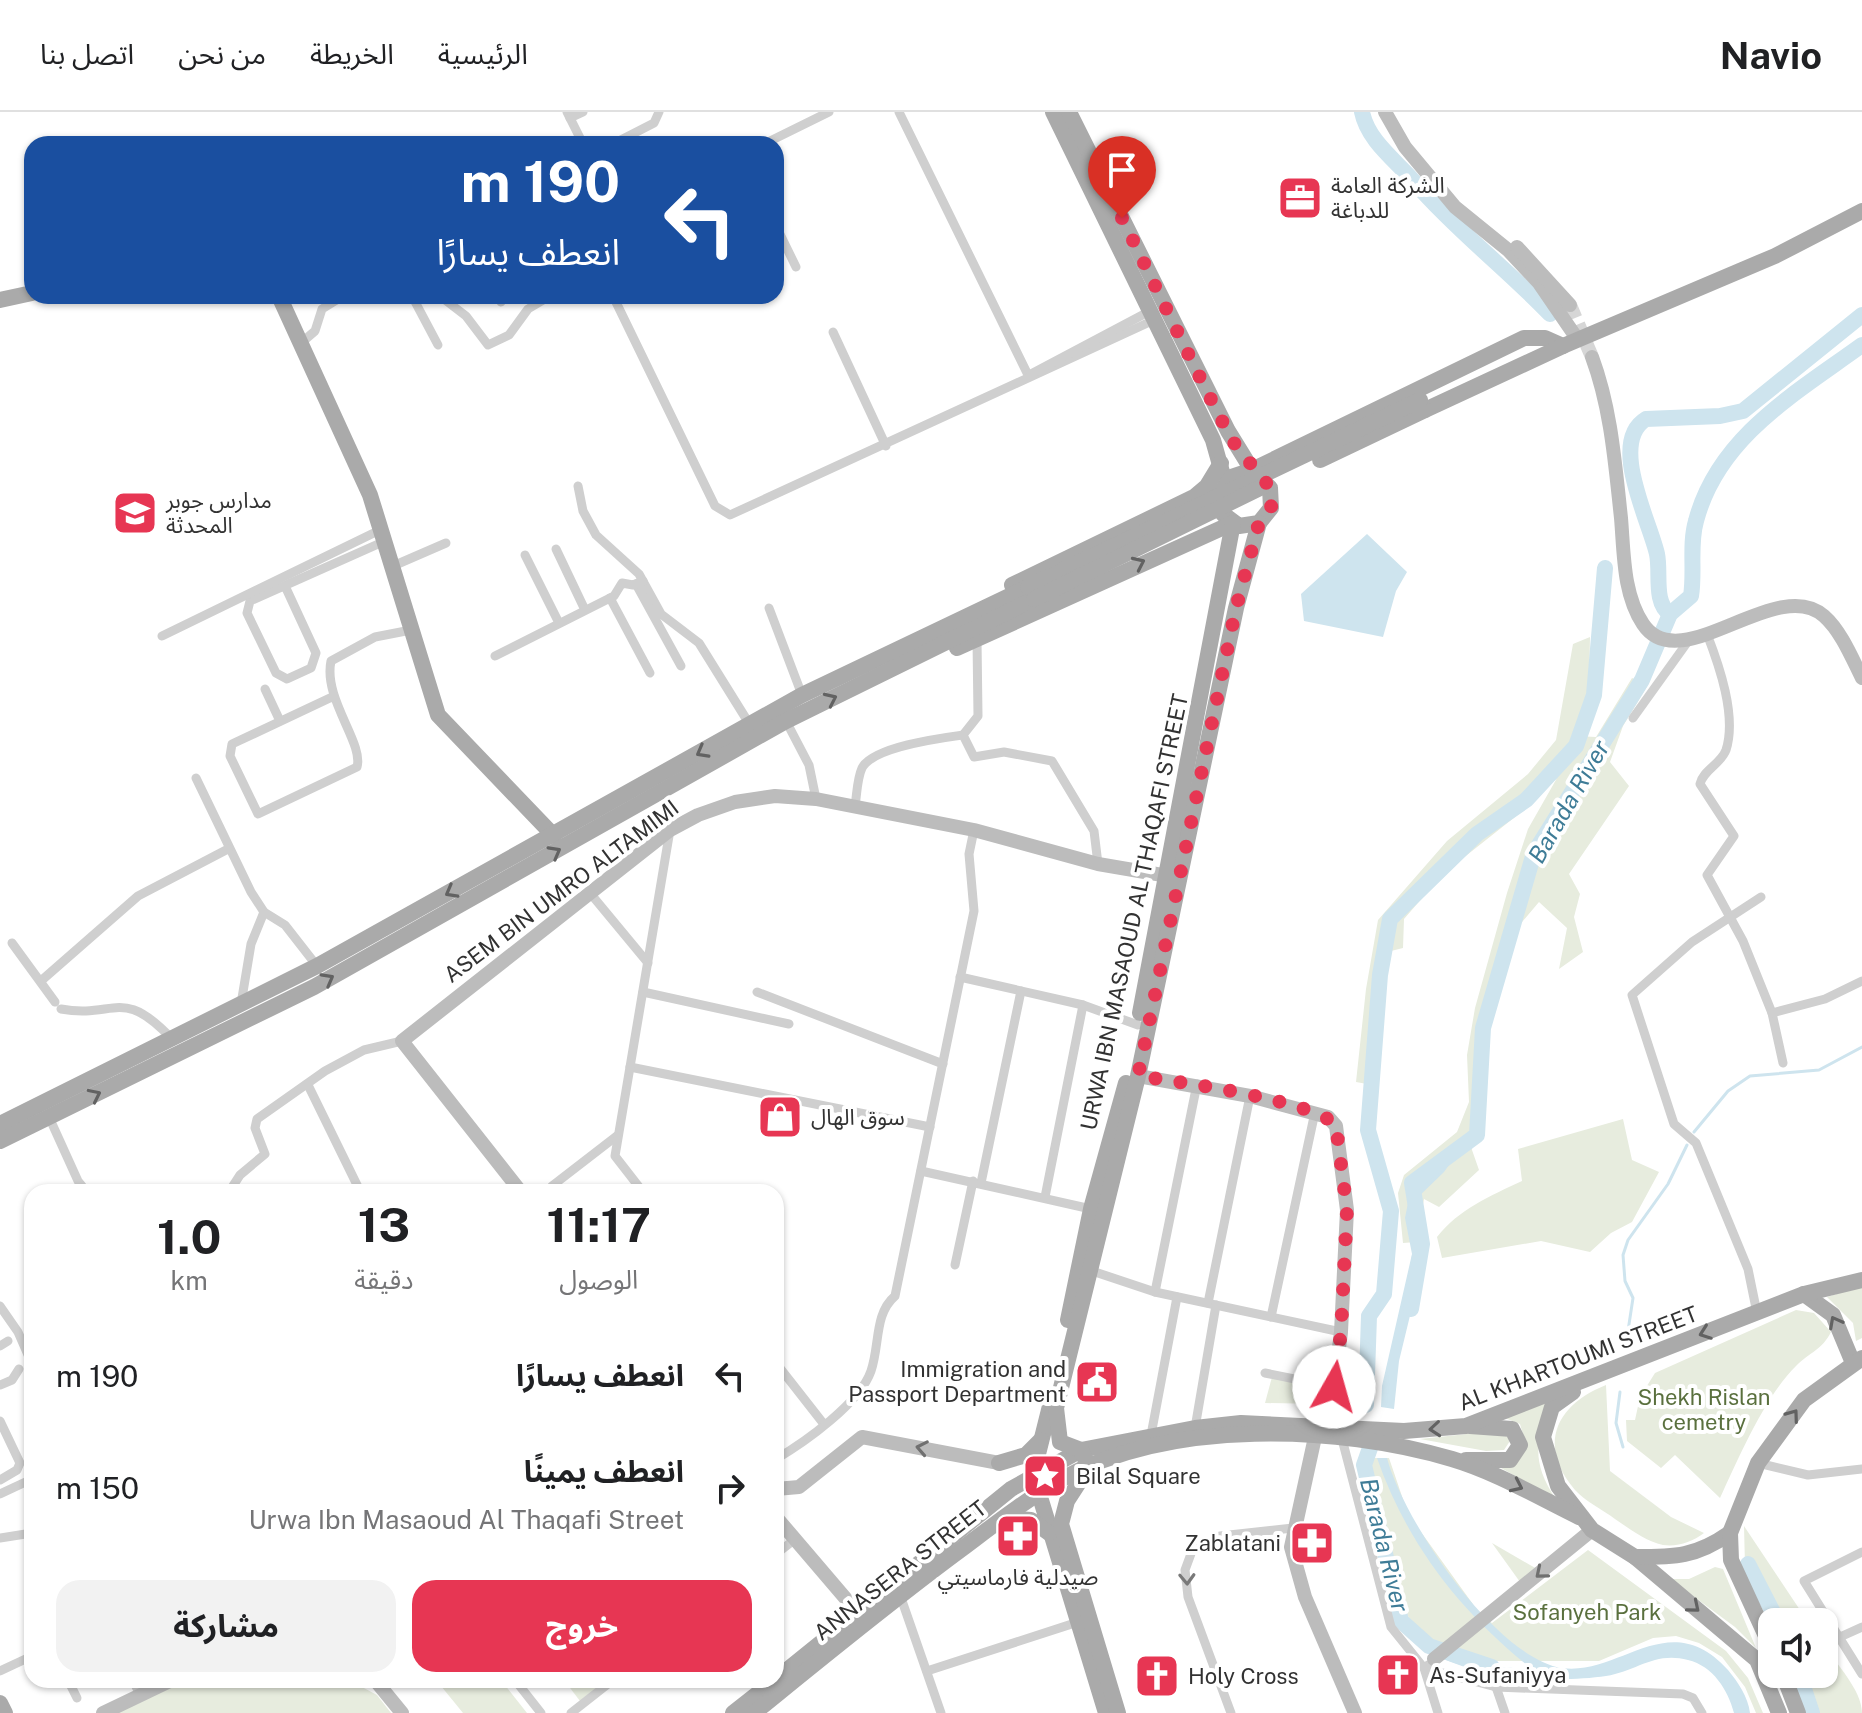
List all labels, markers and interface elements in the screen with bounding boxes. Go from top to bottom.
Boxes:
text: Navio [1720,33,1822,78]
text: اتصل بنا [40,37,134,70]
text: من نحن [178,37,266,70]
text: الخريطة [310,37,394,70]
text: الرئيسية [438,37,528,70]
pin [1088,136,1156,218]
icon: arrive [1100,148,1144,192]
text: 190 m [460,149,620,215]
icon: left [648,168,752,272]
place label: الشركة العامة للدباغة [1331,172,1445,223]
office icon: الشركة العامة للدباغة [1276,174,1324,222]
text: انعطف يسارًا [436,231,620,273]
place label: مدارس جوبر المحدثة [165,487,272,538]
school or university icon: مدارس جوبر المحدثة [111,489,159,537]
one-way arrow [1131,557,1145,573]
street label: URWA IBN MASAOUD AL THAQAFI STREET [1075,691,1193,1133]
one-way arrow [823,693,838,709]
water label: Barada River [1522,734,1615,868]
one-way arrow [696,742,711,758]
street label: ASEM BIN UMRO ALTAMIMI [439,794,683,988]
one-way arrow [546,846,560,862]
one-way arrow [445,882,460,898]
one-way arrow [320,974,334,989]
one-way arrow [87,1089,102,1105]
shop icon: سوق الهال [756,1093,804,1141]
place label: سوق الهال [811,1104,905,1130]
text: 13 [358,1196,410,1253]
text: 11:17 [546,1196,651,1253]
text: 1.0 [157,1208,221,1265]
text: دقيقة [354,1264,414,1295]
text: الوصول [559,1264,638,1295]
text: km [171,1265,208,1296]
street label: AL KHARTOUMI STREET [1455,1300,1701,1416]
one-way arrow [1830,1316,1845,1331]
one-way arrow [1699,1324,1713,1340]
position arrow [1292,1345,1376,1429]
icon: left [708,1354,752,1398]
place label: Immigration and Passport Department [848,1356,1066,1407]
text: انعطف يسارًا [516,1357,684,1393]
text: 190 m [56,1358,138,1394]
public building icon: Immigration and Passport Department [1073,1358,1121,1406]
park label: Shekh Rislan cemetry [1638,1384,1771,1435]
one-way arrow [1783,1410,1797,1424]
one-way arrow [1428,1421,1441,1438]
one-way arrow [915,1441,929,1458]
place icon: Bilal Square [1021,1452,1069,1500]
text: انعطف يمينًا [524,1453,684,1489]
place label: Bilal Square [1076,1463,1201,1489]
icon: right [708,1466,752,1510]
text: 150 m [56,1470,139,1506]
water label: Barada River [1355,1475,1415,1615]
one-way arrow [1508,1476,1523,1492]
street label: ANNASERA STREET [809,1495,991,1645]
text: Urwa Ibn Masaoud Al Thaqafi Street [248,1504,684,1535]
pharmacy icon: صيدلية فارماسيتي [994,1512,1042,1560]
pharmacy icon: Zablatani [1288,1519,1336,1567]
place label: Zablatani [1185,1530,1281,1556]
one-way arrow [1536,1563,1550,1578]
place label: صيدلية فارماسيتي [938,1564,1098,1594]
one-way arrow [1179,1573,1196,1586]
button: مشاركة [56,1580,396,1672]
button: خروج [412,1580,752,1672]
one-way arrow [1685,1597,1700,1612]
park label: Sofanyeh Park [1513,1599,1661,1625]
map controls [1758,1608,1838,1688]
button: sound [1758,1608,1838,1688]
church icon: As-Sufaniyya [1374,1651,1422,1699]
church icon: Holy Cross [1133,1652,1181,1700]
place label: As-Sufaniyya [1429,1662,1566,1688]
place label: Holy Cross [1188,1663,1299,1689]

